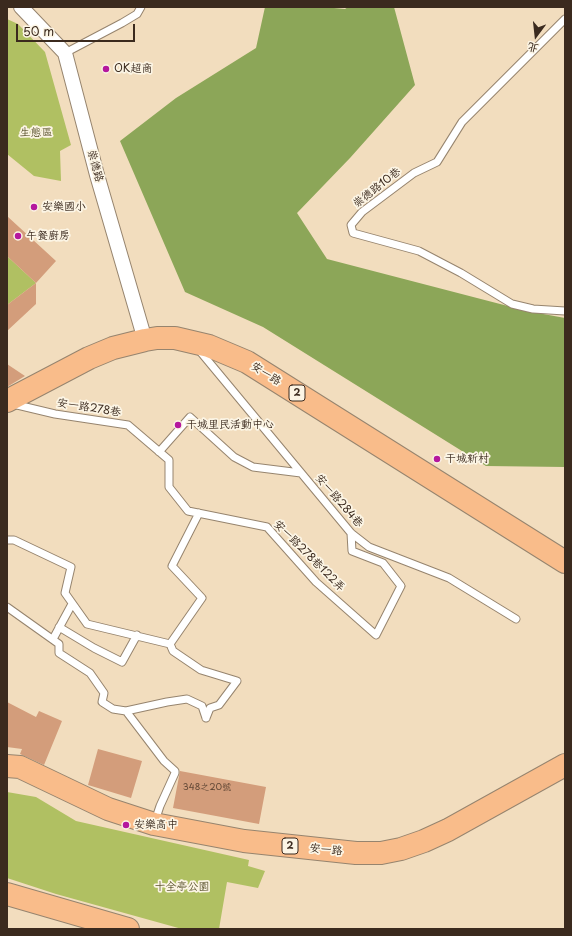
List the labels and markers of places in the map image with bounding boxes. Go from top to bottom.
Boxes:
place label: OK超商 [114,62,152,76]
marker: OK超商 [101,64,111,74]
place label: 安樂國小 [42,200,86,214]
marker: 安樂國小 [29,202,39,212]
place label: 午餐廚房 [26,229,70,243]
marker: 午餐廚房 [13,231,23,241]
place label: 干城里民活動中心 [186,418,274,432]
marker: 干城里民活動中心 [173,420,183,430]
place label: 干城新村 [445,452,489,466]
marker: 干城新村 [432,454,442,464]
place label: 安樂高中 [134,818,178,832]
marker: 安樂高中 [121,820,131,830]

